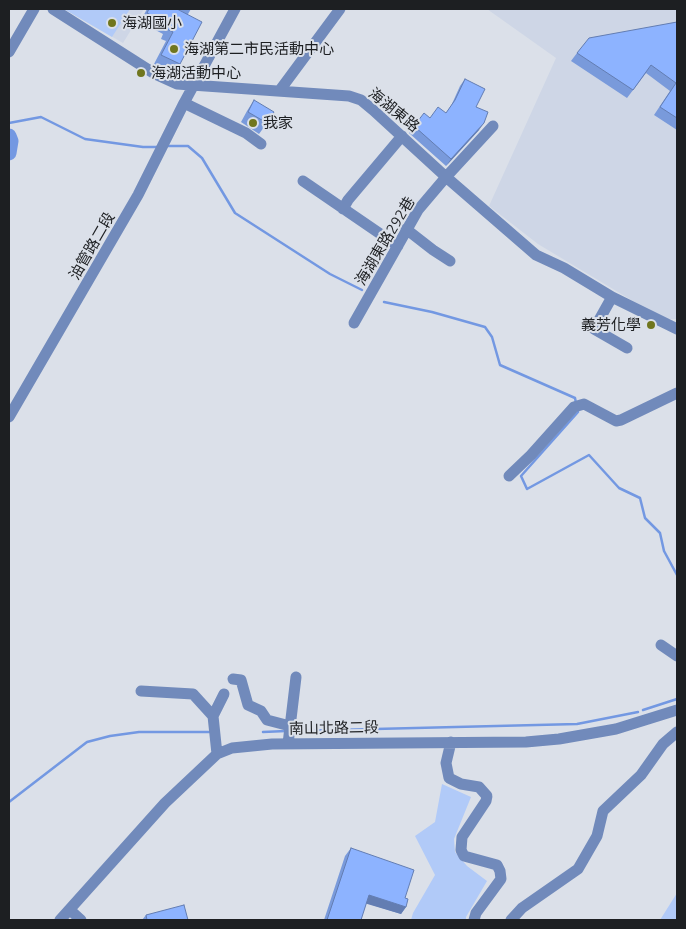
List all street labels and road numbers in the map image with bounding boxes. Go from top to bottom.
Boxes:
street label: 海湖東路 [365,84,423,136]
street label: 海湖東路292巷 [351,193,419,289]
street label: 油管路二段 [65,209,119,283]
street label: 南山北路二段 [289,718,379,738]

